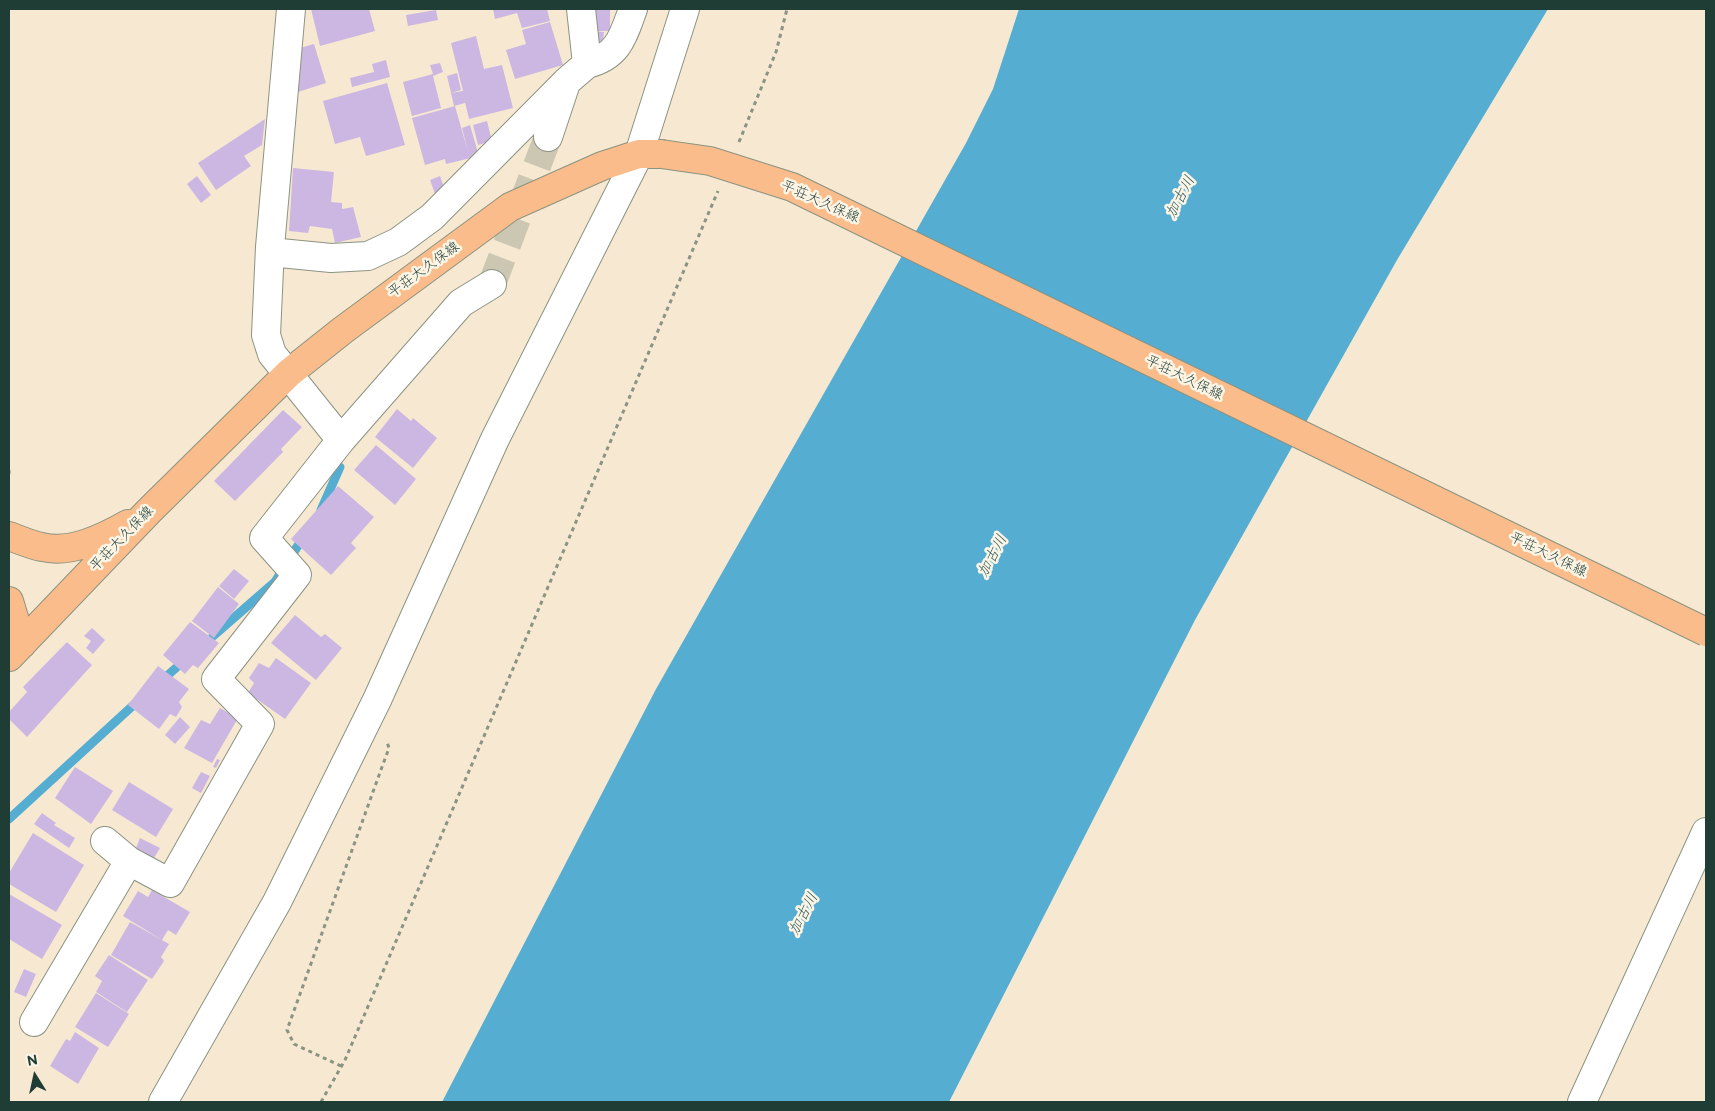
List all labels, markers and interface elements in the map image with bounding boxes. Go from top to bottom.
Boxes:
water label: 加古川 [1162,173,1200,221]
street label: 平荘大久保線 [778,177,862,227]
street label: 平荘大久保線 [385,239,463,301]
street label: 平荘大久保線 [1143,352,1225,404]
street label: 平荘大久保線 [87,503,157,575]
street label: 平荘大久保線 [1507,529,1589,581]
water label: 加古川 [974,532,1012,580]
water label: 加古川 [785,890,823,938]
north arrow [10,1051,60,1101]
text: N [26,1051,39,1070]

